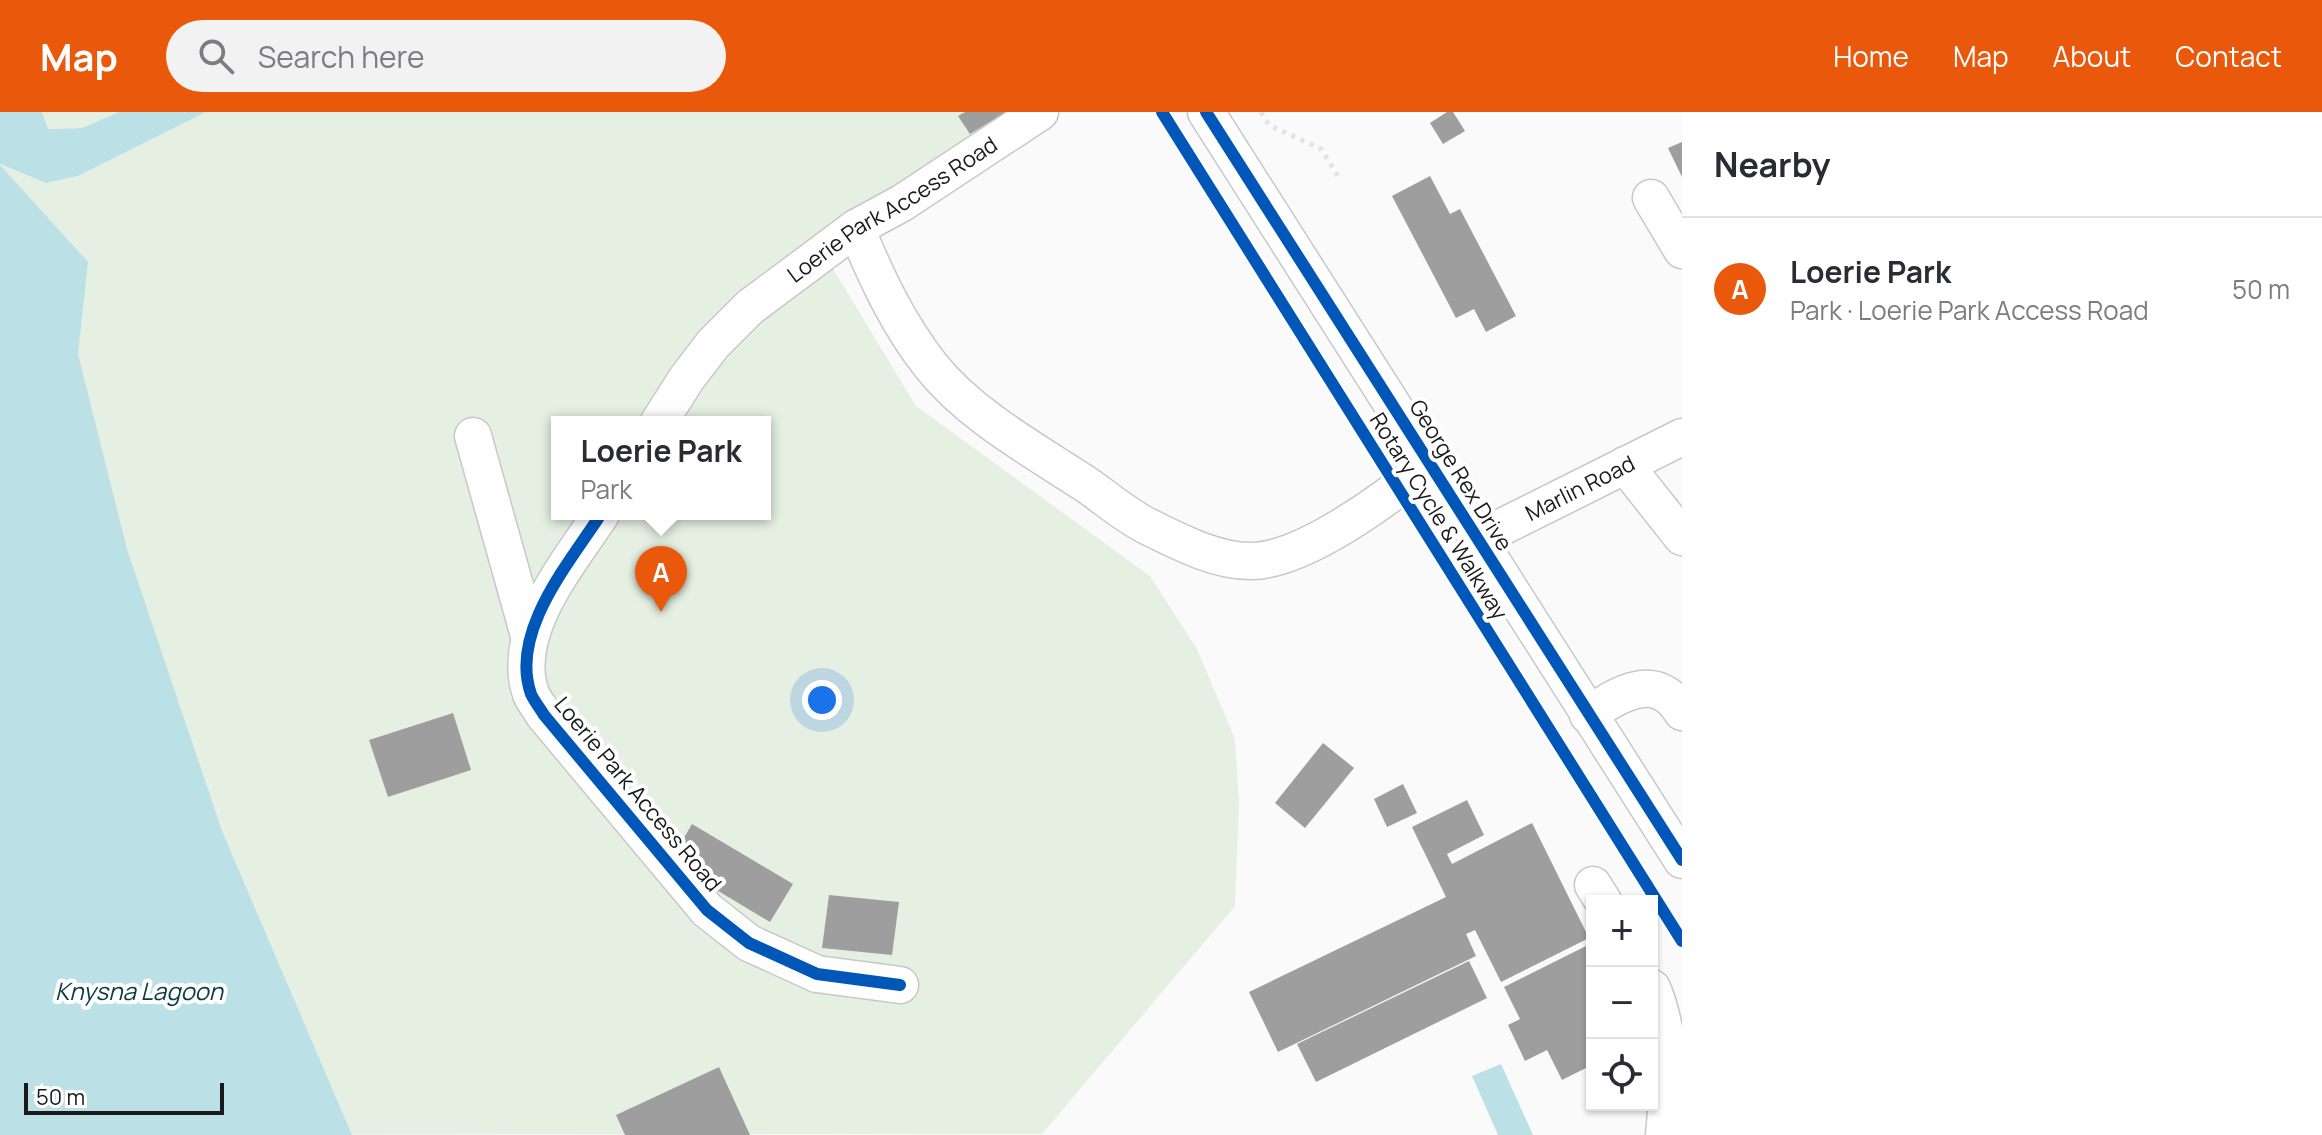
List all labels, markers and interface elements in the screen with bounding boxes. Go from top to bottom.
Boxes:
search box [166,20,726,92]
text: Map [40,30,118,82]
icon: search [194,34,238,78]
text: Search here [258,36,425,77]
text: Home [1833,37,1909,75]
text: Map [1953,37,2009,75]
text: About [2053,37,2131,75]
text: Contact [2175,37,2282,75]
street label: Loerie Park Access Road [781,129,1003,289]
text: Nearby [1714,141,1830,187]
text: Loerie Park [1790,251,1951,292]
text: A [1731,271,1749,307]
text: 50 m [2232,271,2290,307]
text: Park · Loerie Park Access Road [1790,292,2149,328]
street label: George Rex Drive [1402,394,1520,556]
street label: Rotary Cycle & Walkway [1363,407,1515,626]
popup [551,416,771,520]
text: Loerie Park [580,430,742,471]
street label: Marlin Road [1520,448,1640,528]
text: Park [580,471,632,507]
pin: A [635,546,687,612]
your location [802,680,842,720]
street label: Loerie Park Access Road [548,690,728,898]
map controls [1586,895,1658,1111]
button: + [1586,895,1658,967]
button: − [1586,967,1658,1039]
water label: Knysna Lagoon [55,974,224,1007]
button: locate [1586,1039,1658,1111]
scale bar [24,1079,224,1115]
text: 50 m [36,1082,85,1112]

